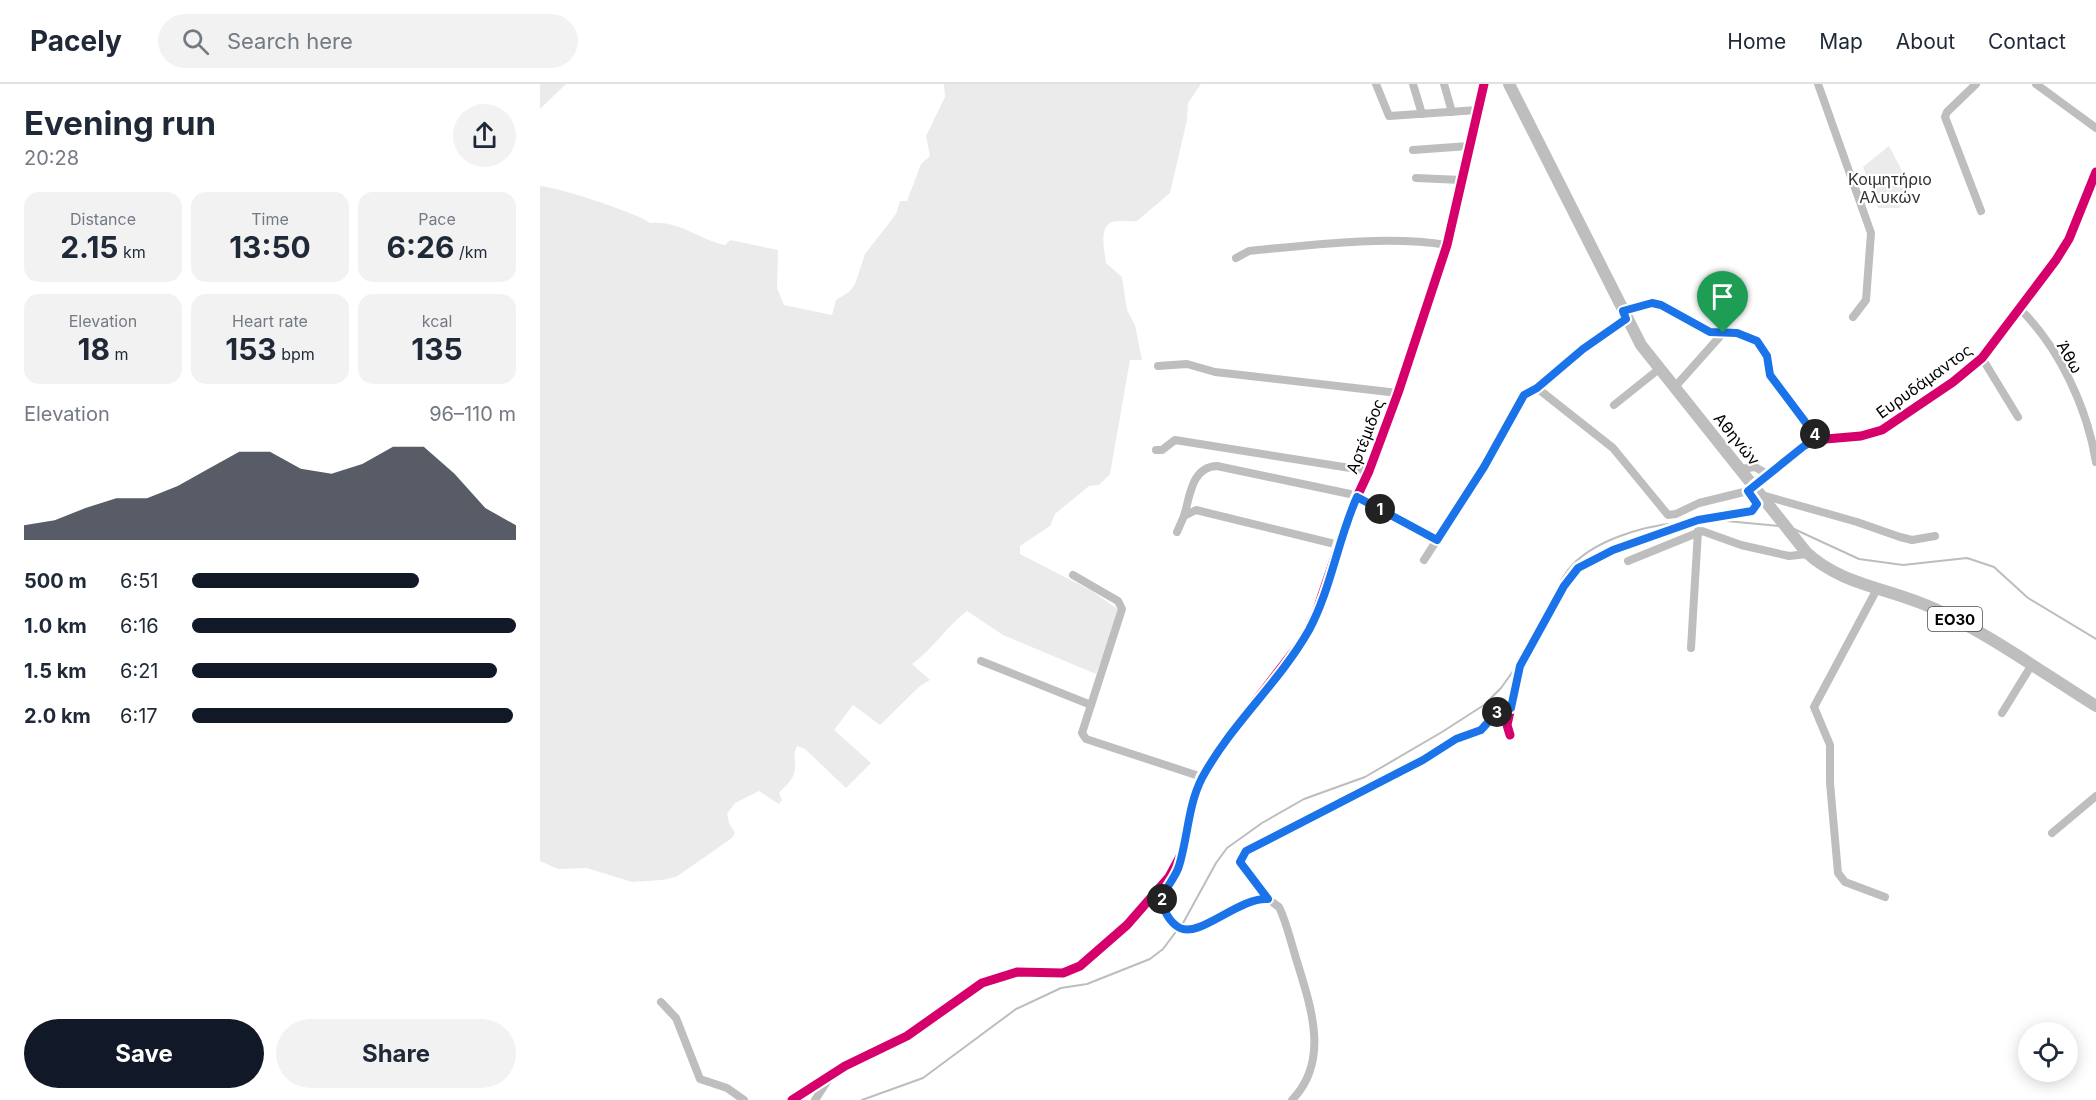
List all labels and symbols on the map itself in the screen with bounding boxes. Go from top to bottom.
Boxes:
park label: Κοιμητήριο Αλυκών [1848,169,1932,207]
pin [1697,271,1748,333]
street label: Άθω [2053,337,2087,377]
street label: Ευρυδάμαντος [1872,339,1976,423]
street label: Αρτέμιδος [1342,396,1388,476]
street label: Αθηνών [1710,409,1764,469]
pin: 4 [1800,419,1830,449]
pin: 1 [1365,494,1395,524]
road number: ΕΟ30 [1928,607,1982,631]
pin: 3 [1482,697,1512,727]
pin: 2 [1147,884,1177,914]

